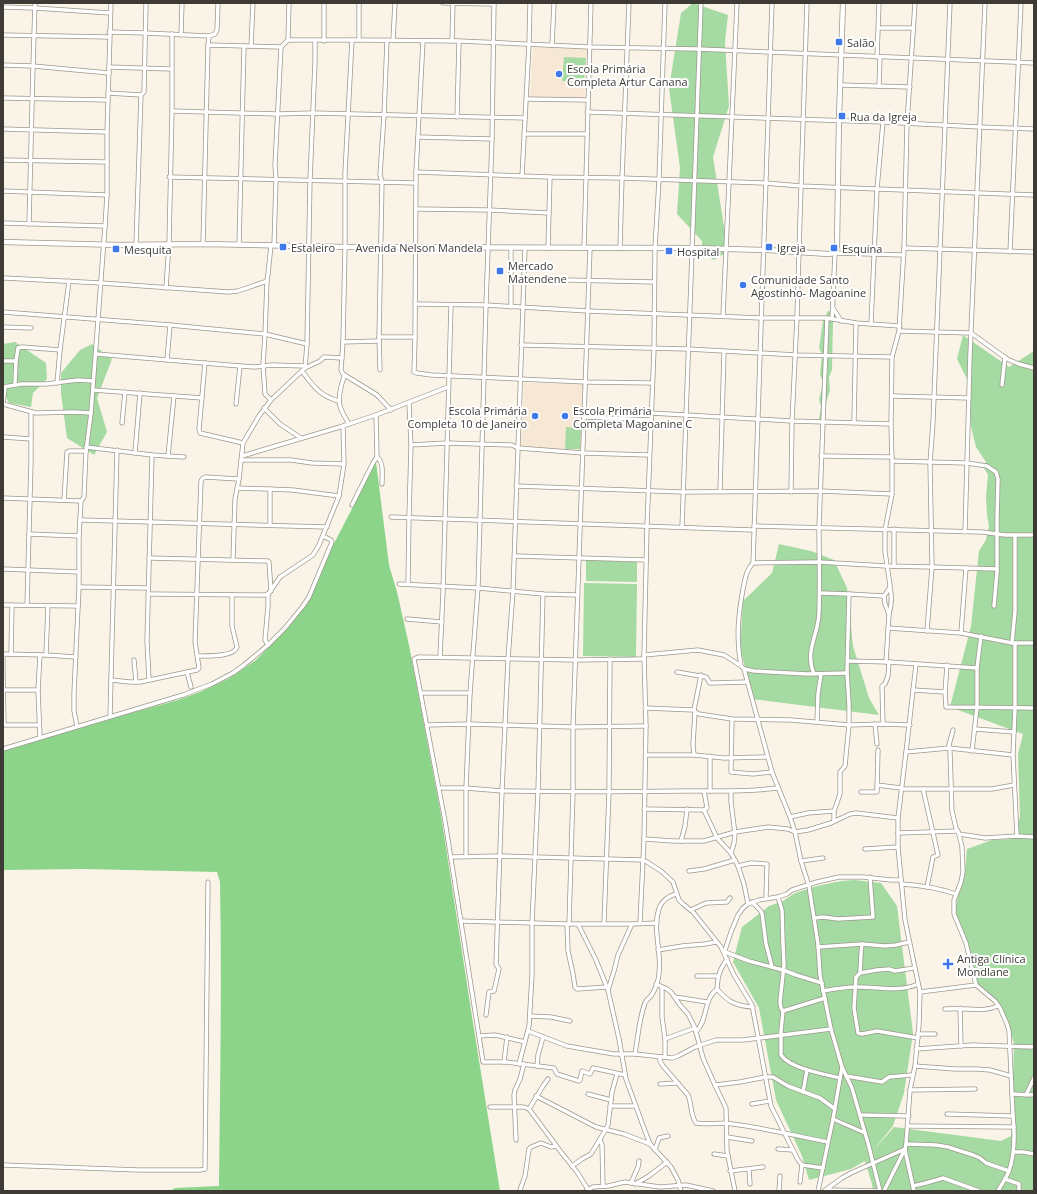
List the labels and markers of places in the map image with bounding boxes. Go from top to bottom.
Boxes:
place label: Salão [847,35,875,50]
marker: Salão [834,37,844,47]
place label: Escola Primária Completa Artur Canana [567,61,688,89]
marker: Escola Primária Completa Artur Canana [554,69,564,79]
place label: Rua da Igreja [850,109,917,124]
marker: Rua da Igreja [837,111,847,121]
place label: Estaleiro [291,240,336,255]
place label: Igreja [777,240,806,255]
place label: Esquina [842,241,882,256]
place label: Mesquita [124,242,172,257]
marker: Estaleiro [278,242,288,252]
marker: Igreja [764,242,774,252]
marker: Esquina [829,243,839,253]
marker: Mesquita [111,244,121,254]
place label: Hospital [677,244,719,259]
marker: Hospital [664,246,674,256]
place label: Mercado Matendene [508,258,567,286]
marker: Mercado Matendene [495,266,505,276]
place label: Comunidade Santo Agostinho- Magoanine [751,272,866,300]
marker: Comunidade Santo Agostinho- Magoanine [738,280,748,290]
place label: Escola Primária Completa 10 de Janeiro [408,403,527,431]
place label: Escola Primária Completa Magoanine C [573,403,692,431]
marker: Escola Primária Completa 10 de Janeiro [530,411,540,421]
marker: Escola Primária Completa Magoanine C [560,411,570,421]
place label: Antiga Clínica Mondlane [957,951,1026,979]
marker: Antiga Clínica Mondlane [942,958,954,970]

